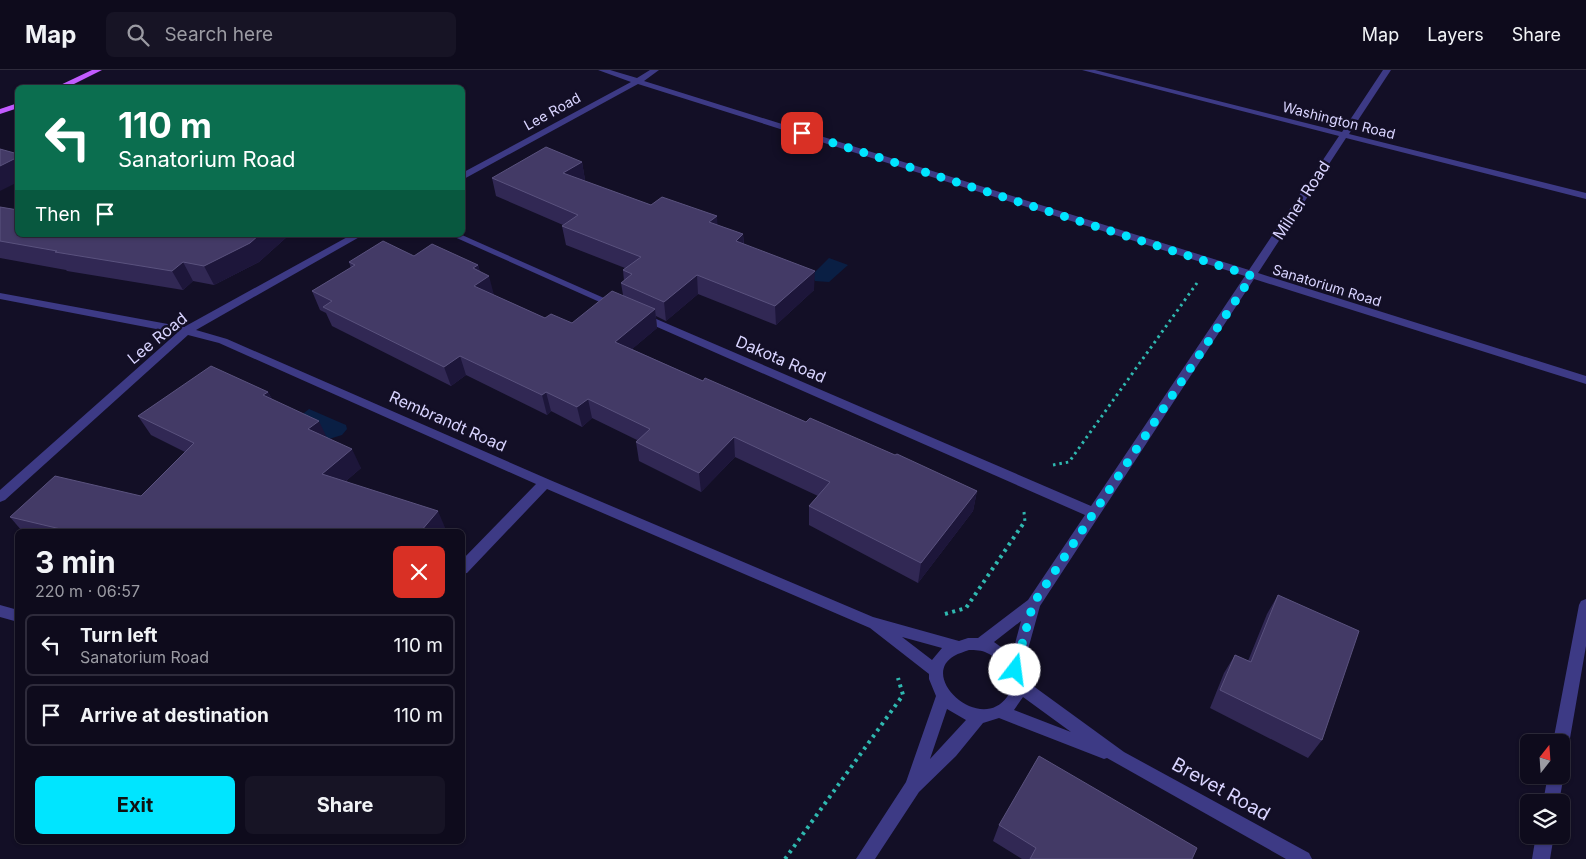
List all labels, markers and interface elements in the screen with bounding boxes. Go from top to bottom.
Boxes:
search box [106,12,456,57]
text: Map [25,20,76,49]
icon: search [124,21,152,49]
text: Search here [164,23,273,46]
text: Map [1362,24,1399,45]
text: Layers [1427,24,1484,45]
text: Share [1512,24,1561,45]
street label: Lee Road [521,89,583,133]
street label: Washington Road [1281,98,1397,142]
text: 110 m [118,104,212,146]
icon: left [35,105,100,170]
pin [781,112,823,154]
icon: arrive [788,119,816,147]
text: Sanatorium Road [118,146,295,172]
street label: Milner Road [1268,157,1334,243]
icon: arrive [91,200,119,228]
text: Then [35,203,81,226]
street label: Sanatorium Road [1271,260,1383,310]
street label: Lee Road [123,308,191,368]
street label: Dakota Road [733,331,829,387]
street label: Rembrandt Road [386,386,510,456]
text: 3 min [35,544,116,580]
button: close [393,546,445,598]
text: 220 m · 06:57 [35,581,140,601]
text: Turn left [80,624,158,647]
icon: left [37,631,65,659]
text: 110 m [394,634,443,657]
position arrow [988,643,1040,695]
text: Sanatorium Road [80,647,209,667]
icon: arrive [37,701,65,729]
text: Arrive at destination [80,704,269,727]
text: 110 m [394,704,443,727]
north arrow [1520,734,1570,784]
map controls [1520,734,1570,844]
street label: Brevet Road [1168,753,1274,825]
button: Exit [35,776,235,834]
button: Share [245,776,445,834]
button: layers [1520,794,1570,844]

